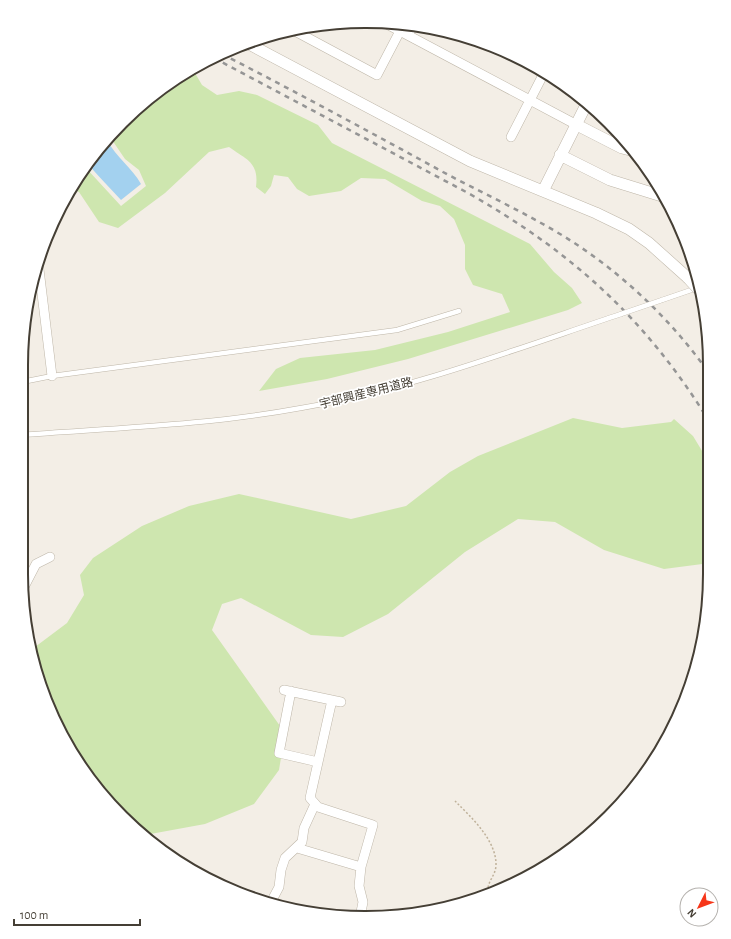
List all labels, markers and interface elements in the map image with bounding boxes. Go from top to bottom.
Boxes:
street label: 宇部興産専用道路 [318,375,414,410]
north arrow [679,887,719,927]
scale bar [14,901,140,927]
text: N [685,907,699,920]
text: 100 m [20,909,48,921]

